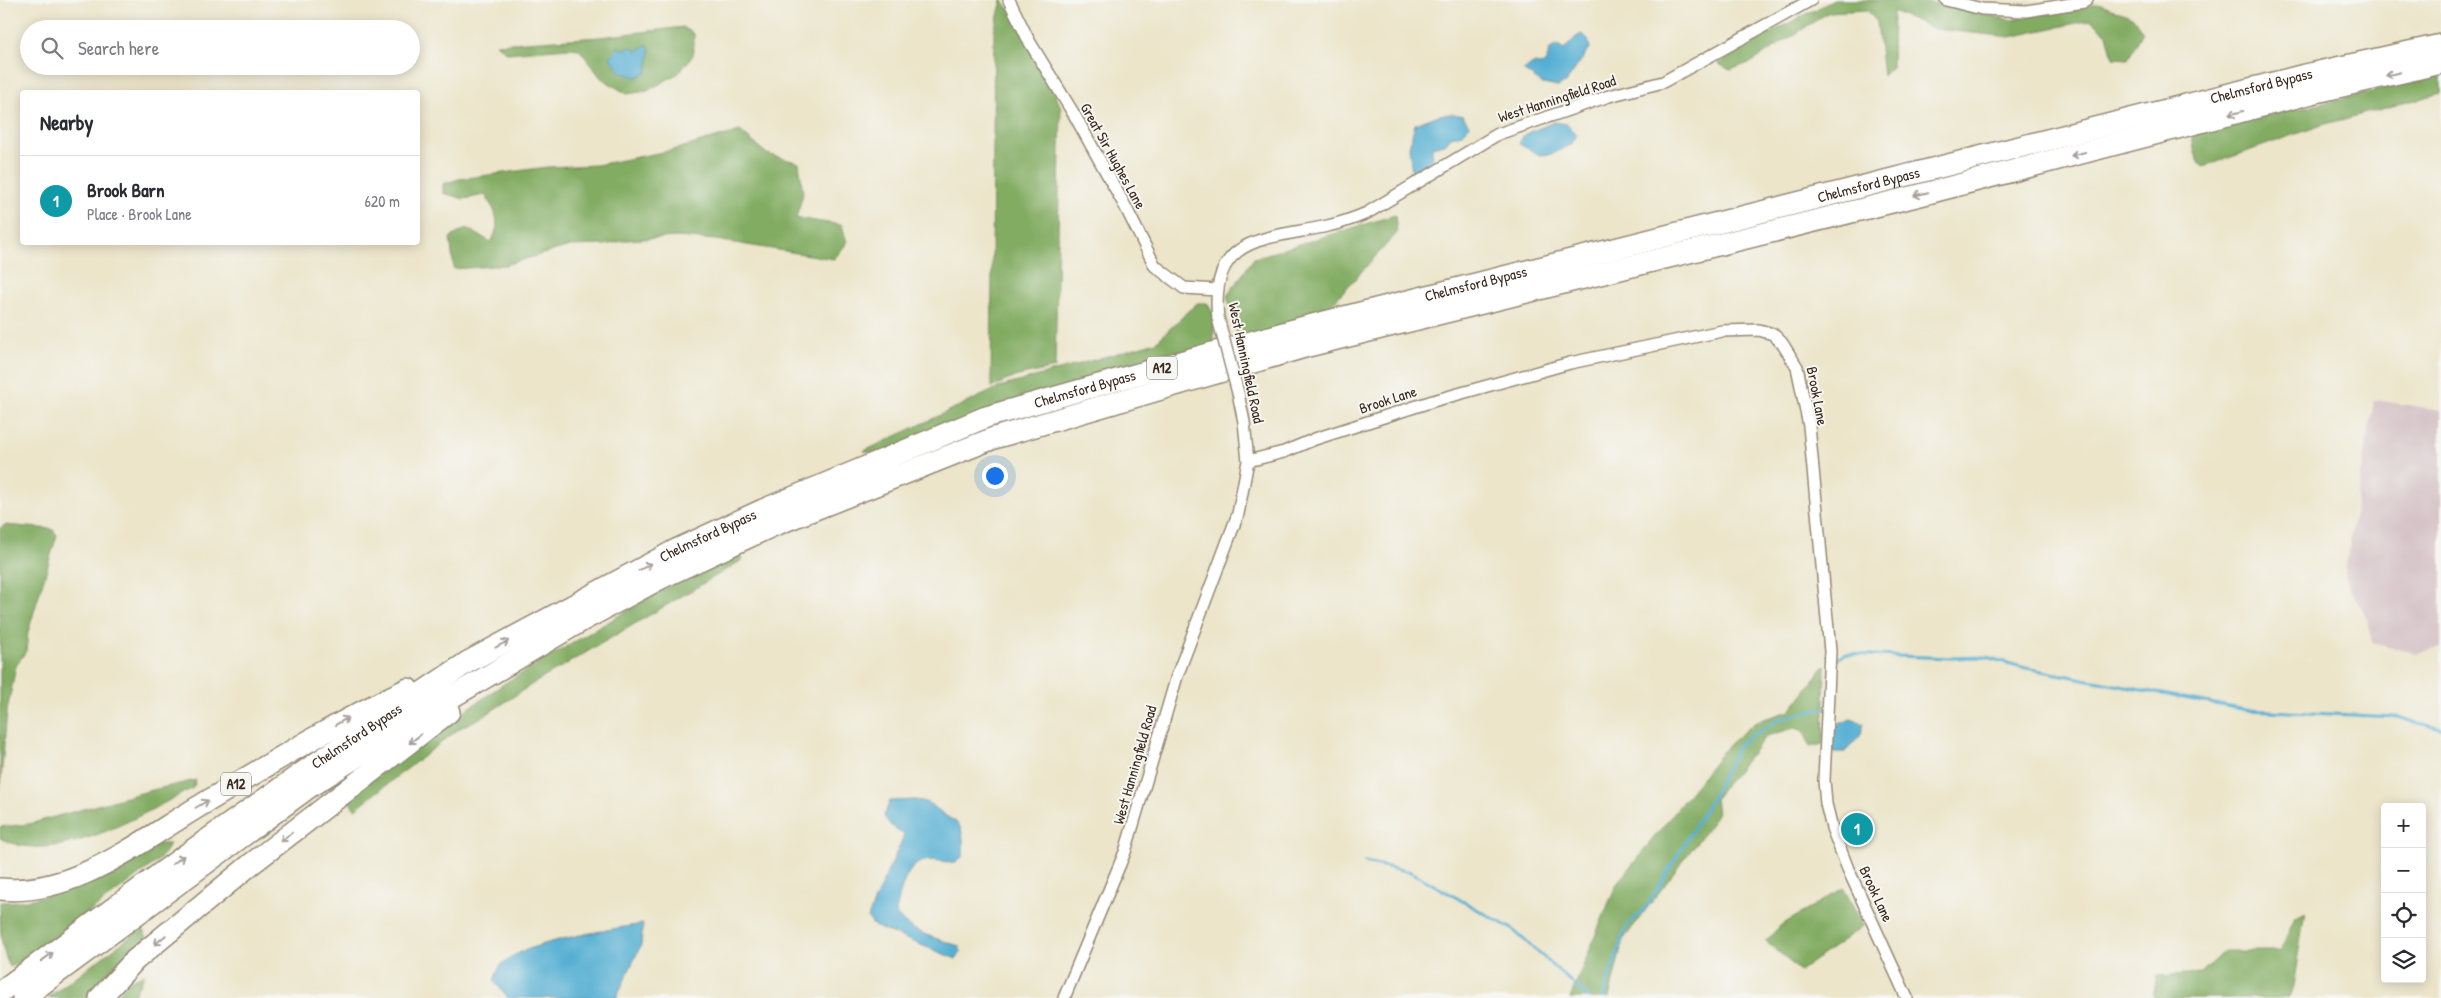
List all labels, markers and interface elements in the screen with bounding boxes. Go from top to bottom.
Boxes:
search box [20,20,420,75]
icon: search [38,34,66,62]
text: Search here [78,35,159,61]
street label: Chelmsford Bypass [2208,63,2315,109]
street label: West Hanningfield Road [1495,70,1619,127]
one-way arrow [2386,70,2402,79]
street label: Great Sir Hughes Lane [1076,99,1151,213]
text: Nearby [40,108,93,137]
one-way arrow [2228,108,2244,118]
one-way arrow [2071,149,2087,159]
street label: Chelmsford Bypass [1815,161,1922,207]
text: Brook Barn [87,177,165,203]
text: 1 [53,190,59,212]
text: 620 m [364,190,400,212]
one-way arrow [1914,190,1930,200]
text: Place · Brook Lane [87,203,192,225]
street label: Chelmsford Bypass [1422,260,1529,306]
street label: West Hanningfield Road [1223,301,1270,425]
road number: A12 [1147,356,1177,379]
street label: Chelmsford Bypass [1031,364,1138,413]
street label: Brook Lane [1802,365,1833,427]
street label: Brook Lane [1356,380,1419,419]
your location [982,463,1008,489]
street label: Chelmsford Bypass [655,503,760,567]
one-way arrow [637,561,652,571]
one-way arrow [494,639,509,648]
street label: Chelmsford Bypass [307,698,406,774]
street label: West Hanningfield Road [1108,703,1162,827]
one-way arrow [335,716,349,726]
one-way arrow [409,733,422,744]
road number: A12 [221,772,251,796]
one-way arrow [195,798,209,808]
map controls [2381,803,2426,983]
button: + [2381,803,2426,848]
pin: 1 [1841,810,1873,848]
one-way arrow [280,832,293,843]
button: − [2381,848,2426,893]
one-way arrow [171,855,185,865]
street label: Brook Lane [1854,862,1899,925]
button: locate [2381,893,2426,938]
one-way arrow [153,934,166,946]
button: layers [2381,938,2426,983]
one-way arrow [40,952,54,962]

